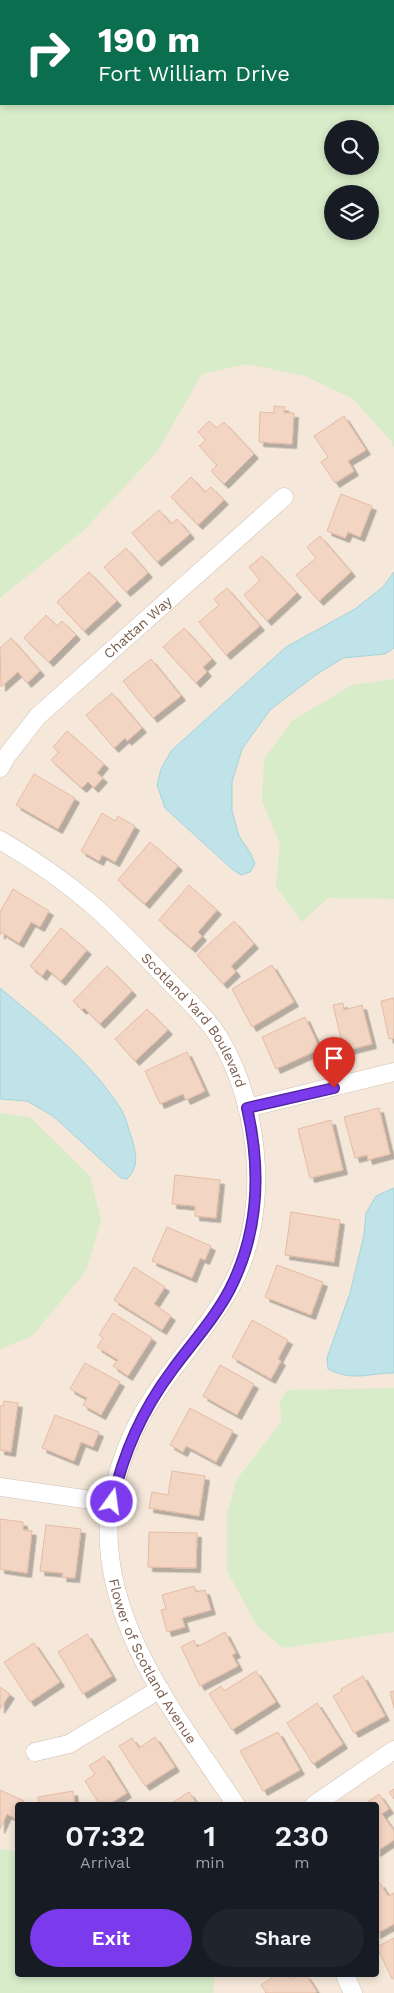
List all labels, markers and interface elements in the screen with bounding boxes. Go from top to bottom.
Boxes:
text: 190 m [98,19,200,61]
icon: right [15,20,80,85]
text: Fort William Drive [98,61,290,86]
map controls [324,120,379,240]
button: search [324,120,379,175]
button: layers [324,185,379,240]
street label: Chattan Way [100,592,176,662]
street label: Scotland Yard Boulevard [138,949,249,1090]
pin [313,1037,355,1088]
icon: arrive [320,1044,348,1072]
position arrow [85,1475,137,1527]
street label: Flower of Scotland Avenue [106,1577,200,1747]
text: 07:32 [65,1818,145,1853]
text: 1 [204,1818,216,1853]
text: 230 [275,1818,329,1853]
text: Arrival [80,1853,130,1872]
text: min [195,1853,225,1872]
text: m [294,1853,309,1872]
button: Exit [30,1909,192,1967]
button: Share [202,1909,364,1967]

